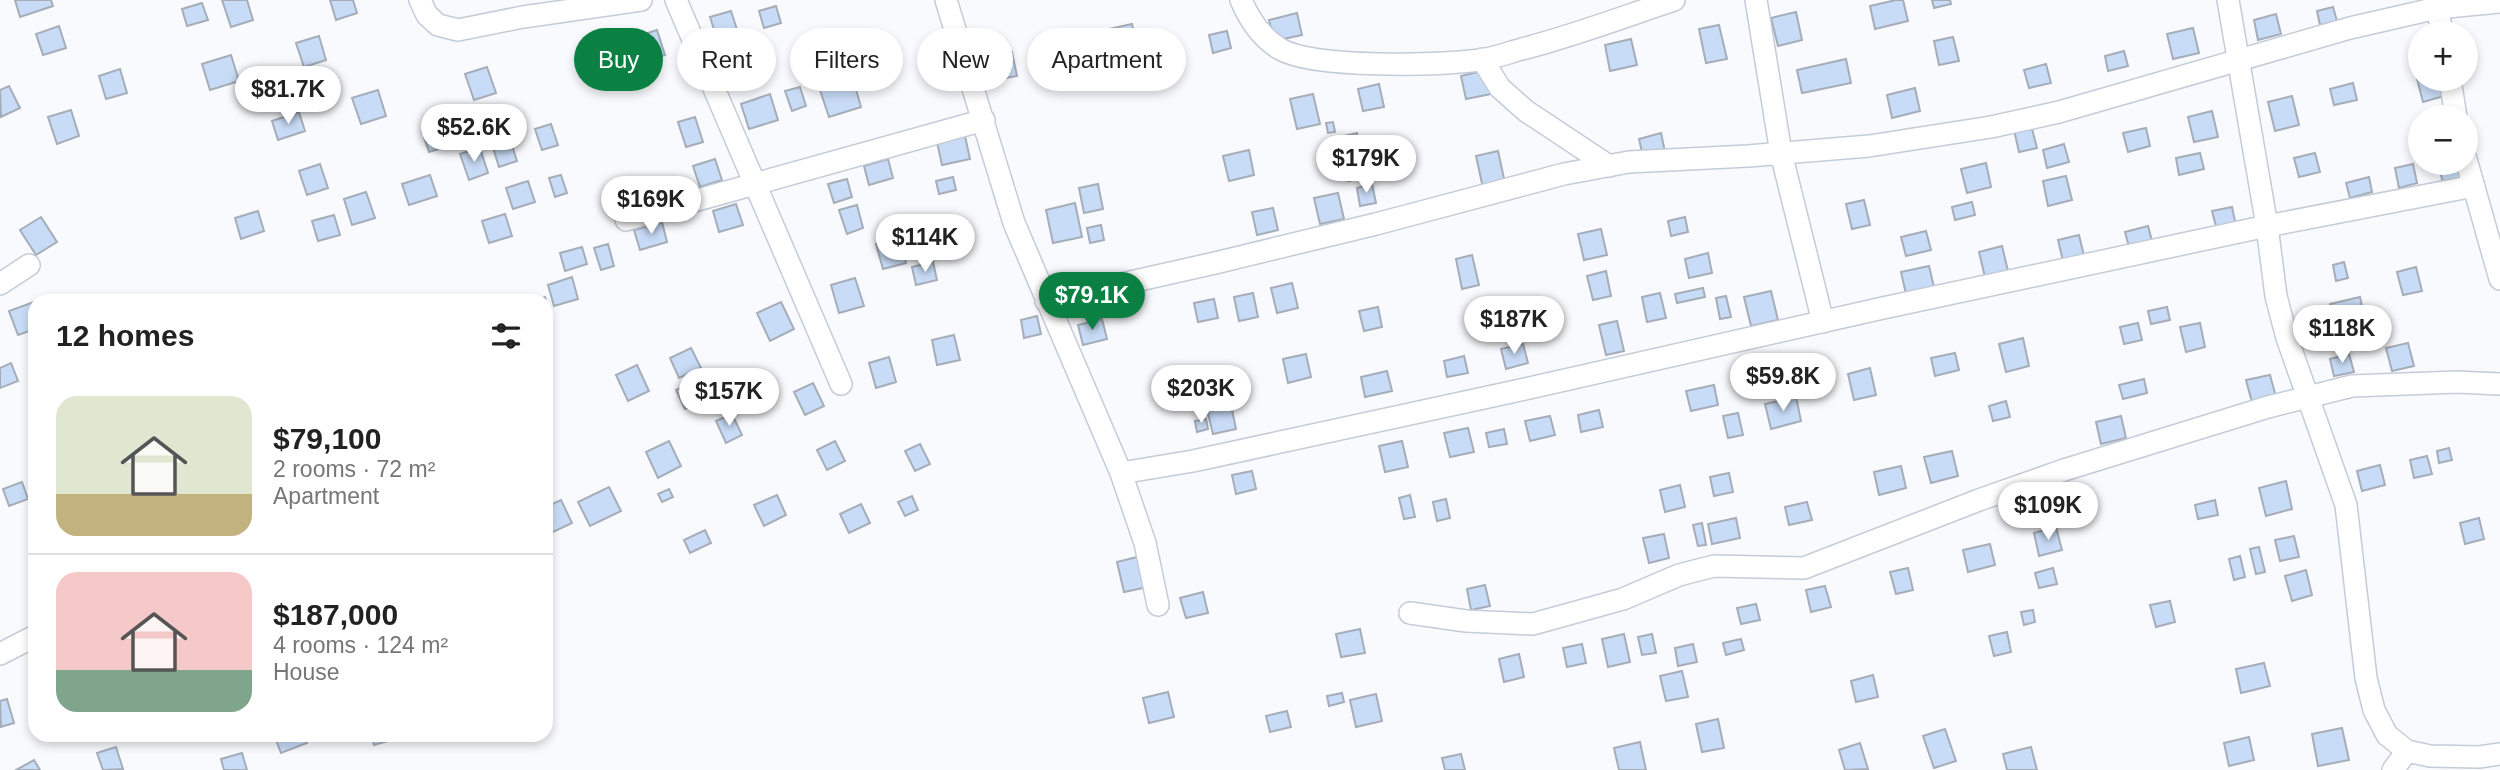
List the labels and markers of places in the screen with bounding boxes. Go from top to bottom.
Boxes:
pin: $81.7K [231,66,345,126]
pin: $52.6K [417,104,531,164]
pin: $179K [1317,136,1415,195]
pin: $169K [602,176,700,236]
pin: $114K [876,215,974,274]
pin: $79.1K [1035,272,1149,332]
pin: $187K [1465,296,1563,356]
pin: $118K [2293,306,2391,365]
pin: $59.8K [1726,354,1840,413]
pin: $203K [1152,366,1250,425]
pin: $157K [680,368,778,428]
pin: $109K [1999,482,2097,542]

